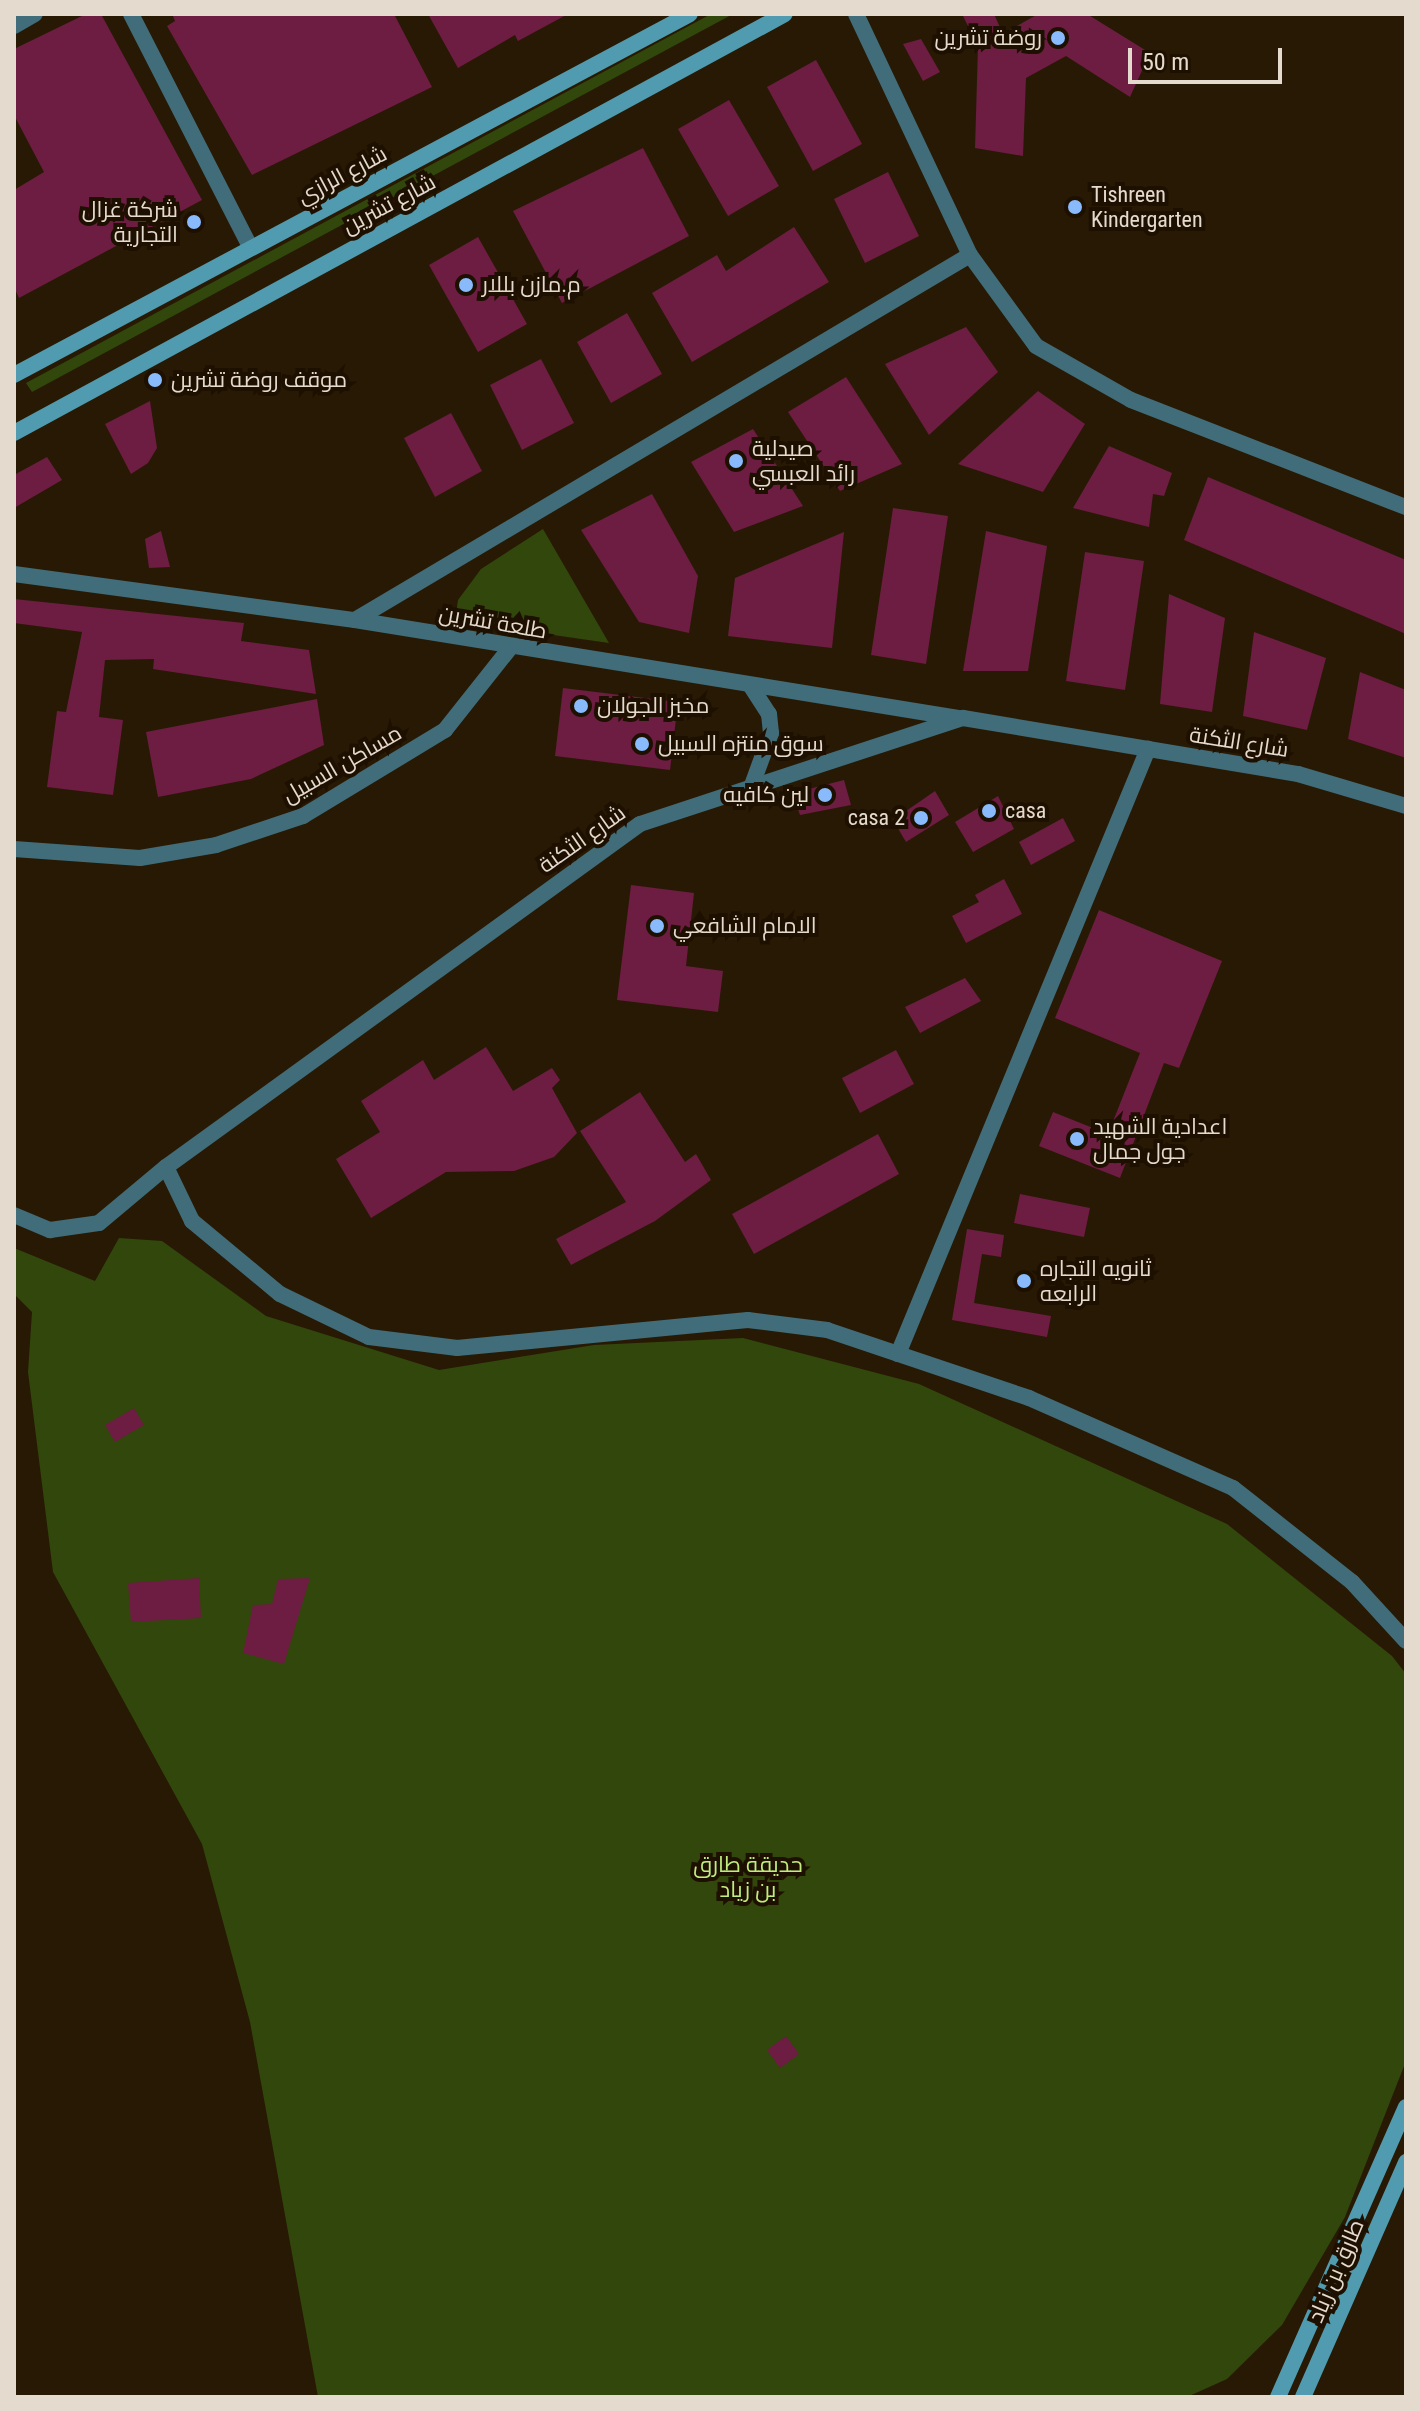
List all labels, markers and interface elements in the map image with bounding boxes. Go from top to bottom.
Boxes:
place label: روضة تشرين [934,25,1042,51]
marker: روضة تشرين [1049,29,1067,47]
scale bar [1132,32,1286,82]
text: 50 m [1142,48,1189,76]
street label: شارع الرازي [293,140,391,210]
street label: شارع تشرين [338,168,440,240]
place label: Tishreen Kindergarten [1091,181,1203,232]
place label: شركة غزال التجارية [82,196,178,248]
marker: Tishreen Kindergarten [1066,198,1084,216]
marker: شركة غزال التجارية [185,213,203,231]
place label: م.مازن بللار [482,272,581,298]
marker: م.مازن بللار [457,276,475,294]
place label: موقف روضة تشرين [171,367,347,393]
marker: موقف روضة تشرين [146,371,164,389]
place label: صيدلية رائد العبسي [752,435,855,486]
marker: صيدلية رائد العبسي [727,452,745,470]
street label: طلعة تشرين [437,600,549,644]
place label: مخبز الجولان [597,693,709,719]
marker: مخبز الجولان [572,697,590,715]
street label: مساكن السبيل [278,719,406,809]
street label: شارع الثكنة [1188,721,1290,763]
place label: سوق منتزه السبيل [658,731,824,757]
marker: سوق منتزه السبيل [633,735,651,753]
place label: لين كافيه [723,782,809,808]
marker: لين كافيه [816,786,834,804]
place label: casa [1005,798,1046,824]
street label: شارع الثكنة [534,800,630,878]
marker: casa [980,802,998,820]
place label: casa 2 [848,805,905,831]
marker: casa 2 [912,809,930,827]
place label: الامام الشافعي [673,913,817,939]
marker: الامام الشافعي [648,917,666,935]
place label: اعدادية الشهيد جول جمال [1093,1113,1228,1164]
marker: اعدادية الشهيد جول جمال [1068,1130,1086,1148]
place label: ثانويه التجاره الرابعه [1040,1255,1151,1306]
marker: ثانويه التجاره الرابعه [1015,1272,1033,1290]
park label: حديقة طارق بن زياد [693,1851,803,1902]
street label: طارق بن زياد [1302,2215,1370,2327]

